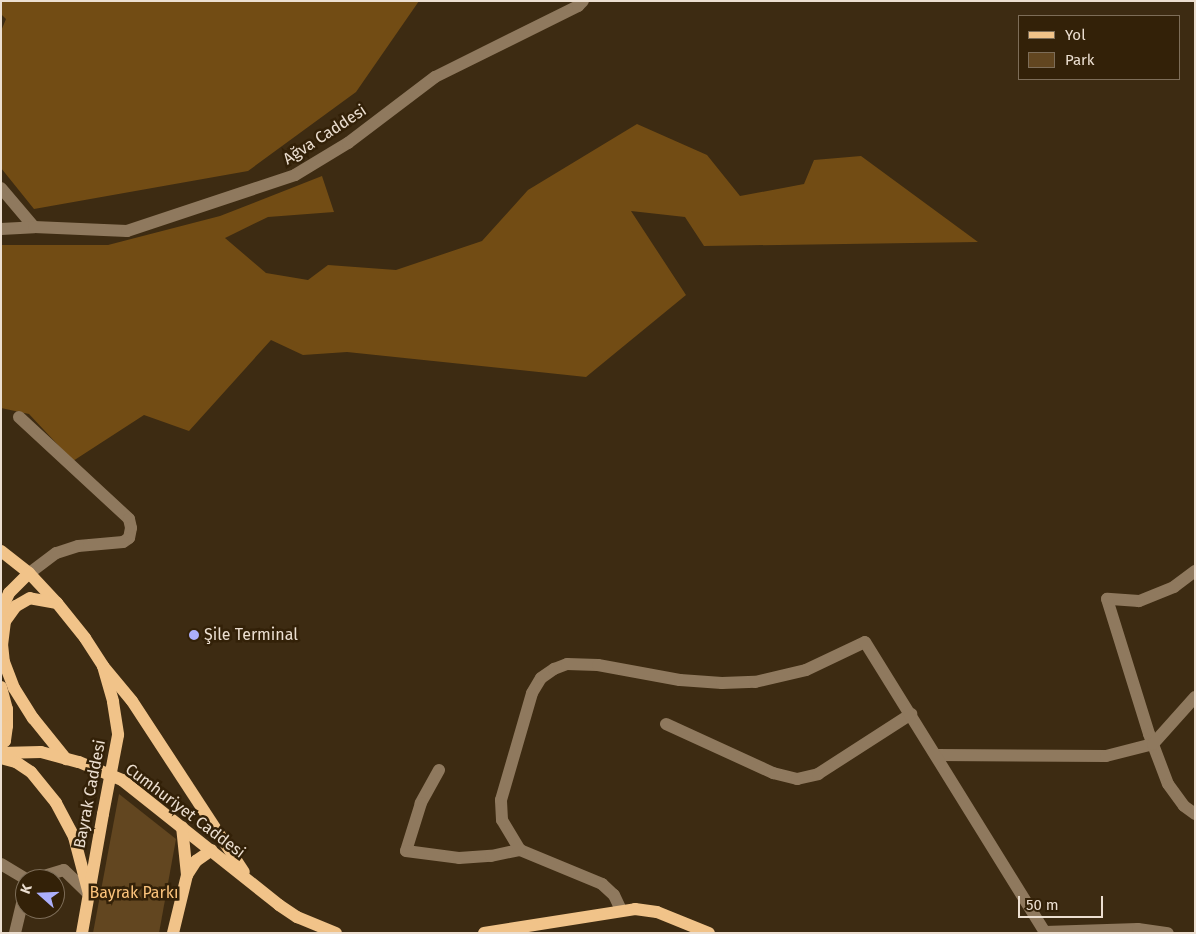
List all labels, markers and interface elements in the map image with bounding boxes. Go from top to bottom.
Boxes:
legend [1018,15,1181,80]
text: Yol [1065,26,1086,44]
text: Park [1065,51,1095,69]
street label: Ağva Caddesi [280,101,370,169]
place label: Şile Terminal [204,625,298,645]
marker: Şile Terminal [188,629,200,641]
street label: Bayrak Caddesi [70,738,110,850]
street label: Cumhuriyet Caddesi [121,760,249,862]
north arrow [15,869,65,919]
text: K [17,882,36,896]
park label: Bayrak Parkı [90,883,178,903]
scale bar [1021,886,1106,918]
text: 50 m [1026,896,1059,914]

